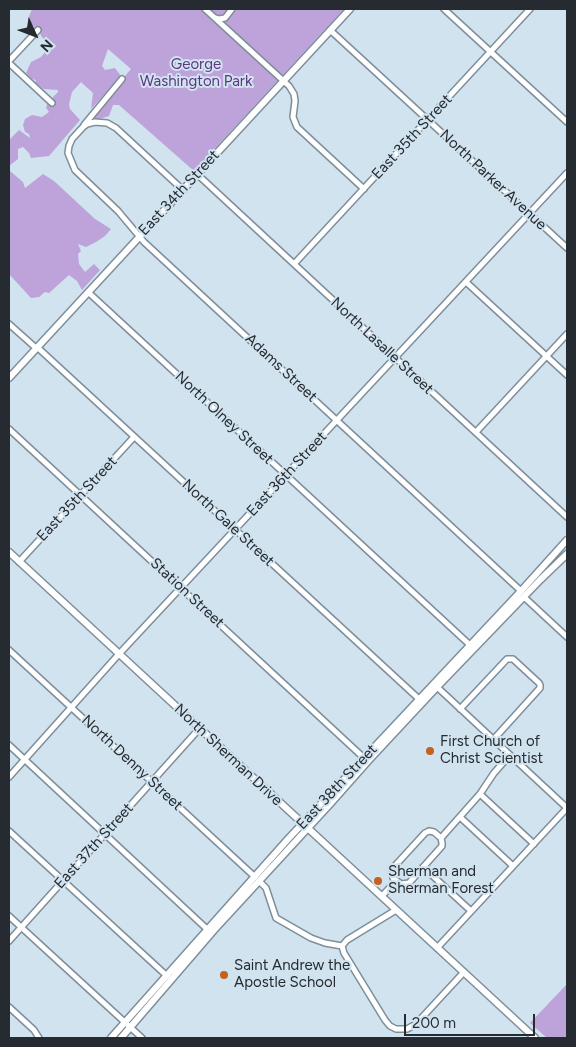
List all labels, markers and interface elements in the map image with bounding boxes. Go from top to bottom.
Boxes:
north arrow [10,10,60,60]
text: N [36,36,56,55]
park label: George Washington Park [140,56,252,91]
street label: East 35th Street [368,91,456,183]
street label: North Parker Avenue [436,126,550,234]
street label: East 34th Street [135,147,223,239]
street label: North Lasalle Street [327,294,437,398]
street label: Adams Street [241,330,321,406]
street label: North Olney Street [171,368,277,468]
street label: East 36th Street [243,428,331,520]
street label: East 35th Street [33,453,121,545]
street label: North Gale Street [178,476,278,570]
street label: Station Street [146,554,228,632]
street label: North Sherman Drive [170,700,286,810]
street label: North Denny Street [78,711,186,815]
place label: First Church of Christ Scientist [440,733,543,768]
street label: East 38th Street [293,741,381,833]
marker: First Church of Christ Scientist [424,745,436,757]
street label: East 37th Street [51,800,137,892]
place label: Sherman and Sherman Forest [388,863,494,898]
marker: Sherman and Sherman Forest [372,875,384,887]
place label: Saint Andrew the Apostle School [234,957,350,992]
marker: Saint Andrew the Apostle School [218,969,230,981]
scale bar [406,1004,537,1036]
text: 200 m [412,1014,456,1032]

